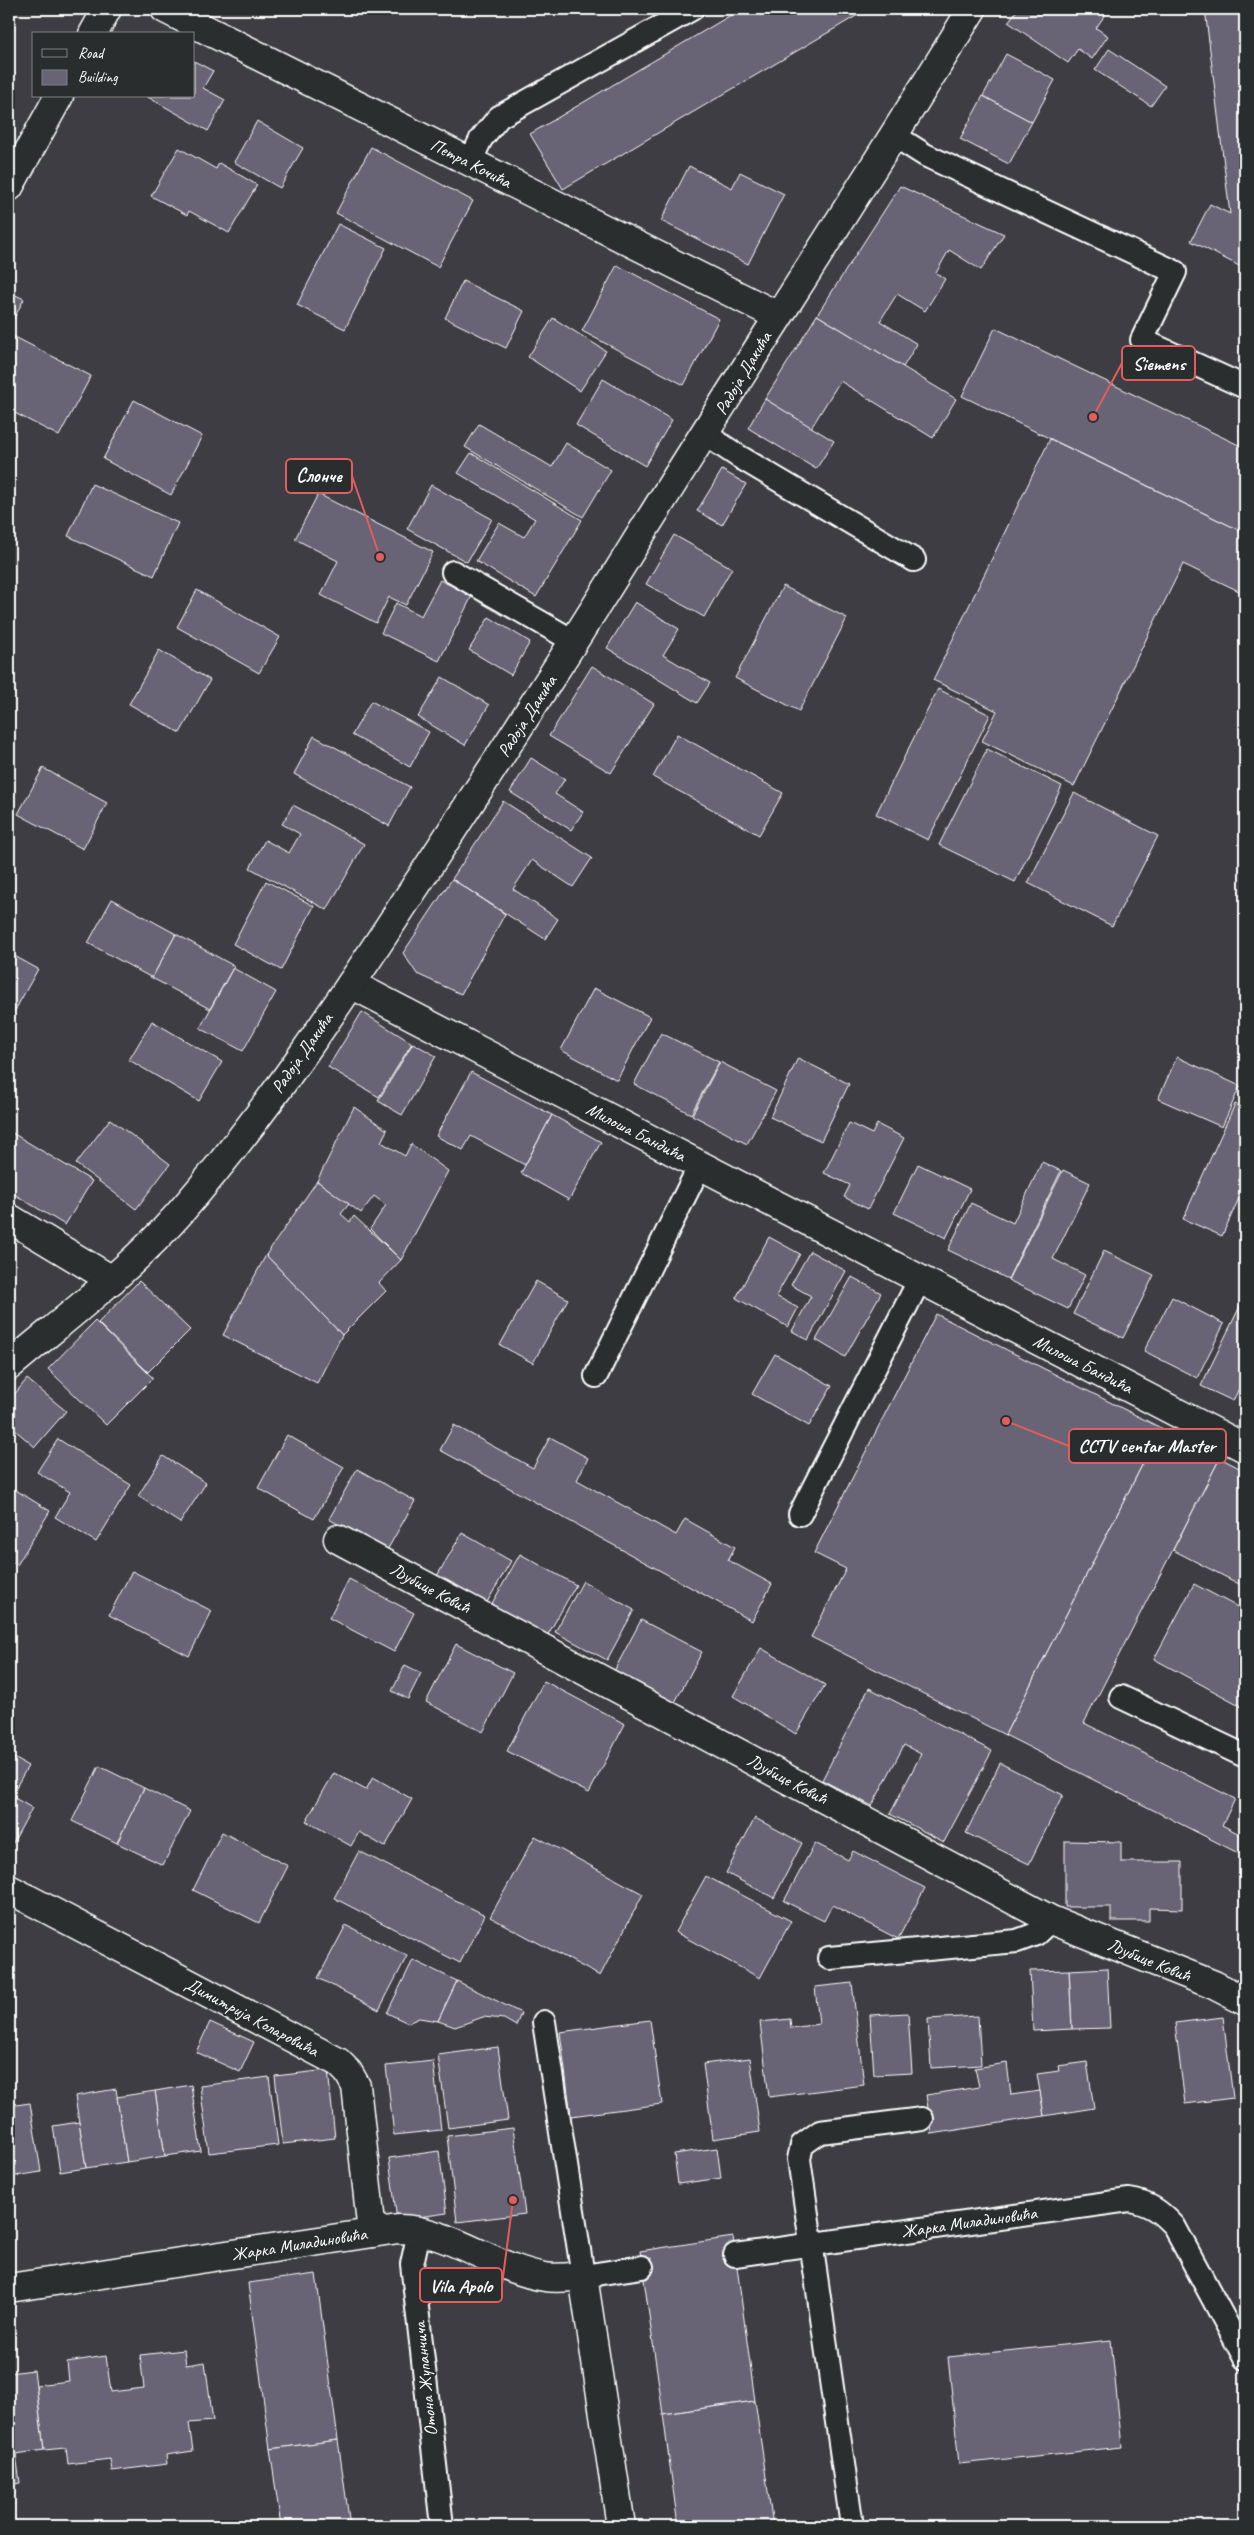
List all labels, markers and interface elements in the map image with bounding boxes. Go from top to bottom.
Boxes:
legend [32,32,195,98]
text: Road [78,44,105,63]
text: Building [78,68,118,87]
street label: Петра Кочића [427,133,516,193]
street label: Радоја Дакића [710,327,777,418]
callout: Siemens [1122,346,1195,380]
text: Siemens [1133,352,1188,376]
callout: Слонче [286,459,352,493]
text: Слонче [296,464,343,488]
street label: Радоја Дакића [492,670,562,761]
street label: Радоја Дакића [266,1008,338,1097]
street label: Милоша Бандића [583,1098,690,1167]
street label: Милоша Бандића [1030,1330,1137,1399]
callout: CCTV centar Master [1069,1429,1226,1463]
text: CCTV centar Master [1079,1434,1218,1458]
street label: Љубице Ковић [386,1558,475,1619]
street label: Љубице Ковић [743,1749,832,1810]
street label: Љубице Ковић [1104,1933,1195,1987]
street label: Димитрија Коларовића [182,1973,323,2062]
street label: Жарка Миладиновића [900,2201,1039,2242]
street label: Жарка Миладиновића [230,2222,369,2266]
callout: Vila Apolo [420,2268,502,2302]
text: Vila Apolo [430,2274,494,2298]
street label: Отона Жупанчича [408,2319,442,2437]

